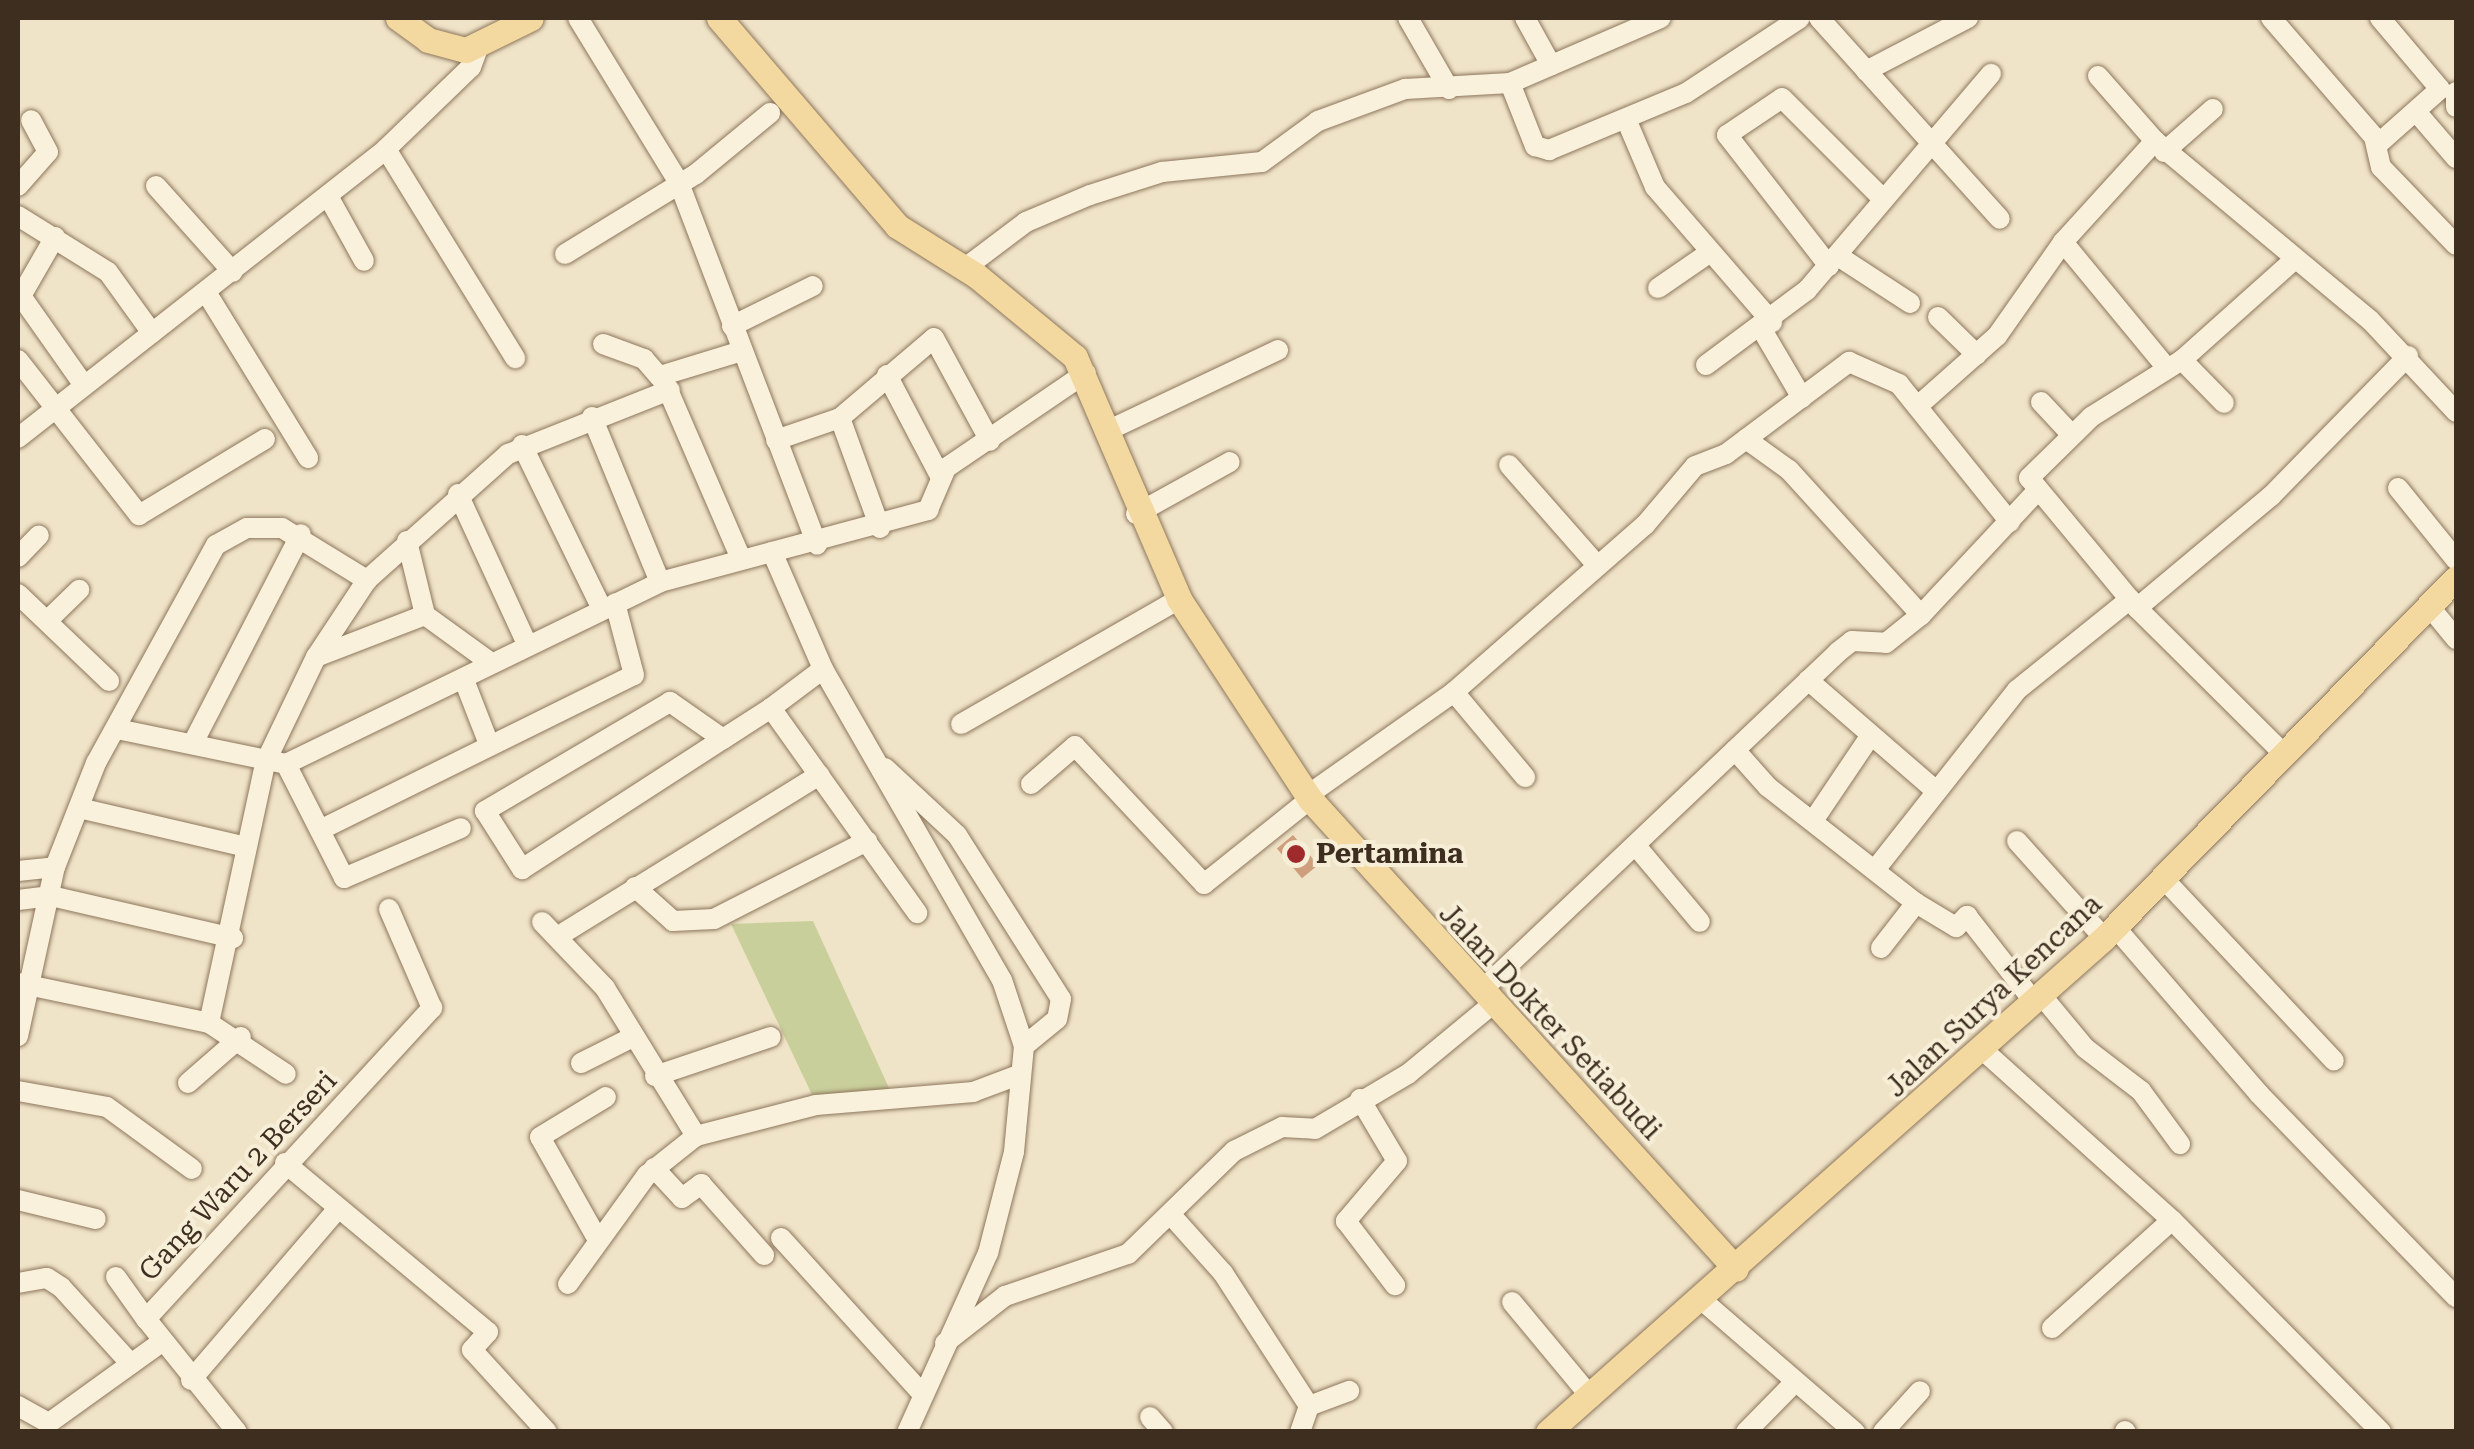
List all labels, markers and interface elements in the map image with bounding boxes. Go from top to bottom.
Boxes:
place label: Pertamina [1316,837,1464,871]
marker: Pertamina [1285,843,1307,865]
street label: Jalan Surya Kencana [1879,888,2109,1104]
street label: Jalan Dokter Setiabudi [1432,897,1668,1147]
street label: Gang Waru 2 Berseri [132,1064,344,1288]

